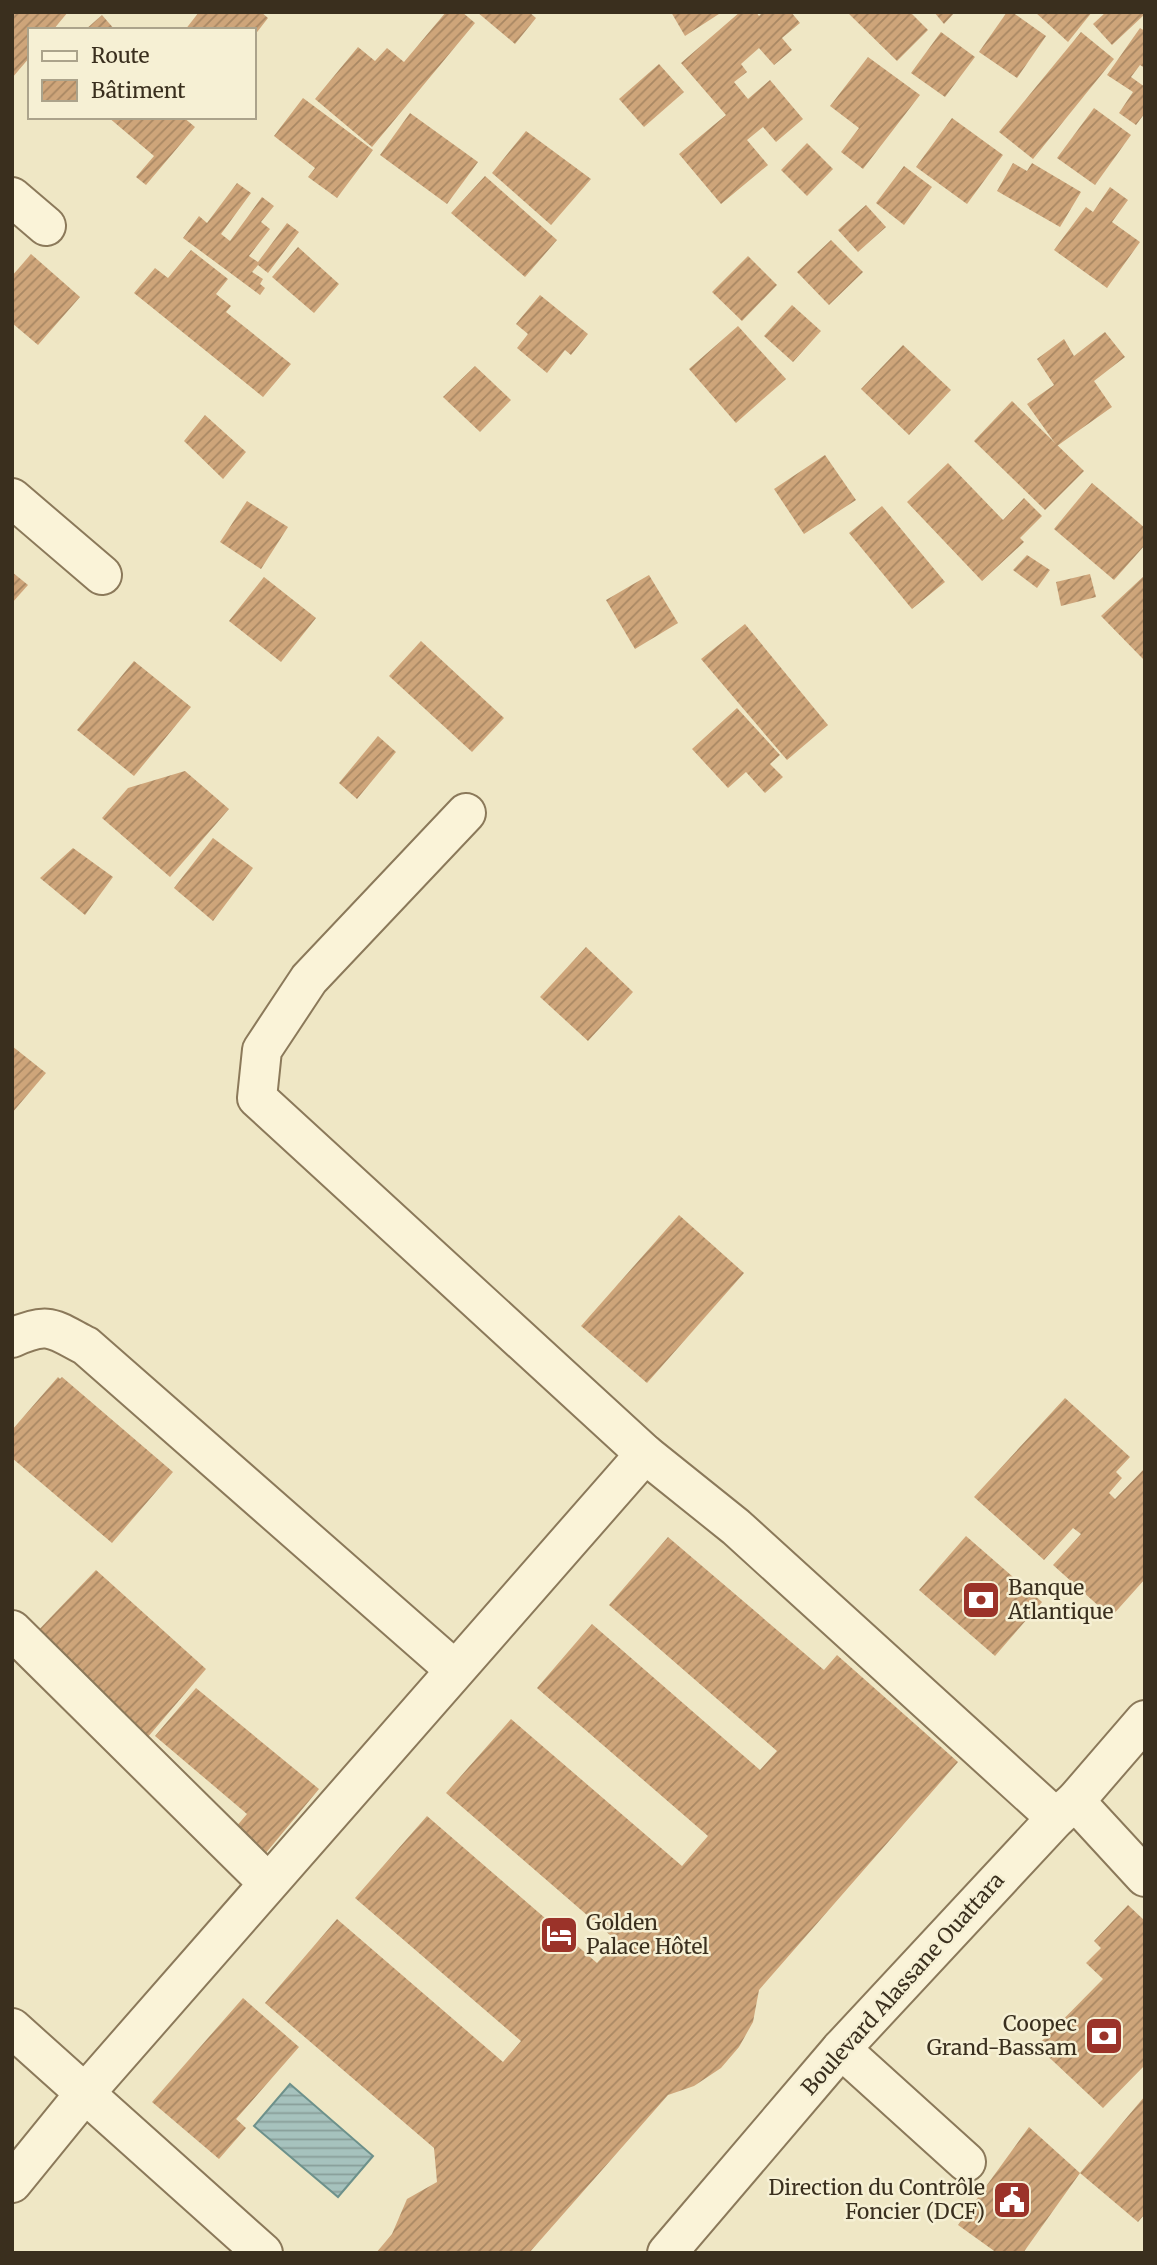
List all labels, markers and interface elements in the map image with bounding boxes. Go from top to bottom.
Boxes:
legend [28,28,256,119]
text: Route [91,42,149,69]
text: Bâtiment [91,77,185,104]
place label: Banque Atlantique [1007,1574,1114,1625]
bank icon: Banque Atlantique [960,1579,1002,1621]
street label: Boulevard Alassane Ouattara [795,1867,1010,2101]
place label: Golden Palace Hôtel [586,1909,709,1960]
hotel icon: Golden Palace Hôtel [538,1914,580,1956]
place label: Coopec Grand-Bassam [927,2010,1077,2061]
bank icon: Coopec Grand-Bassam [1083,2015,1125,2057]
place label: Direction du Contrôle Foncier (DCF) [769,2174,985,2225]
public building icon: Direction du Contrôle Foncier (DCF) [991,2179,1033,2221]

